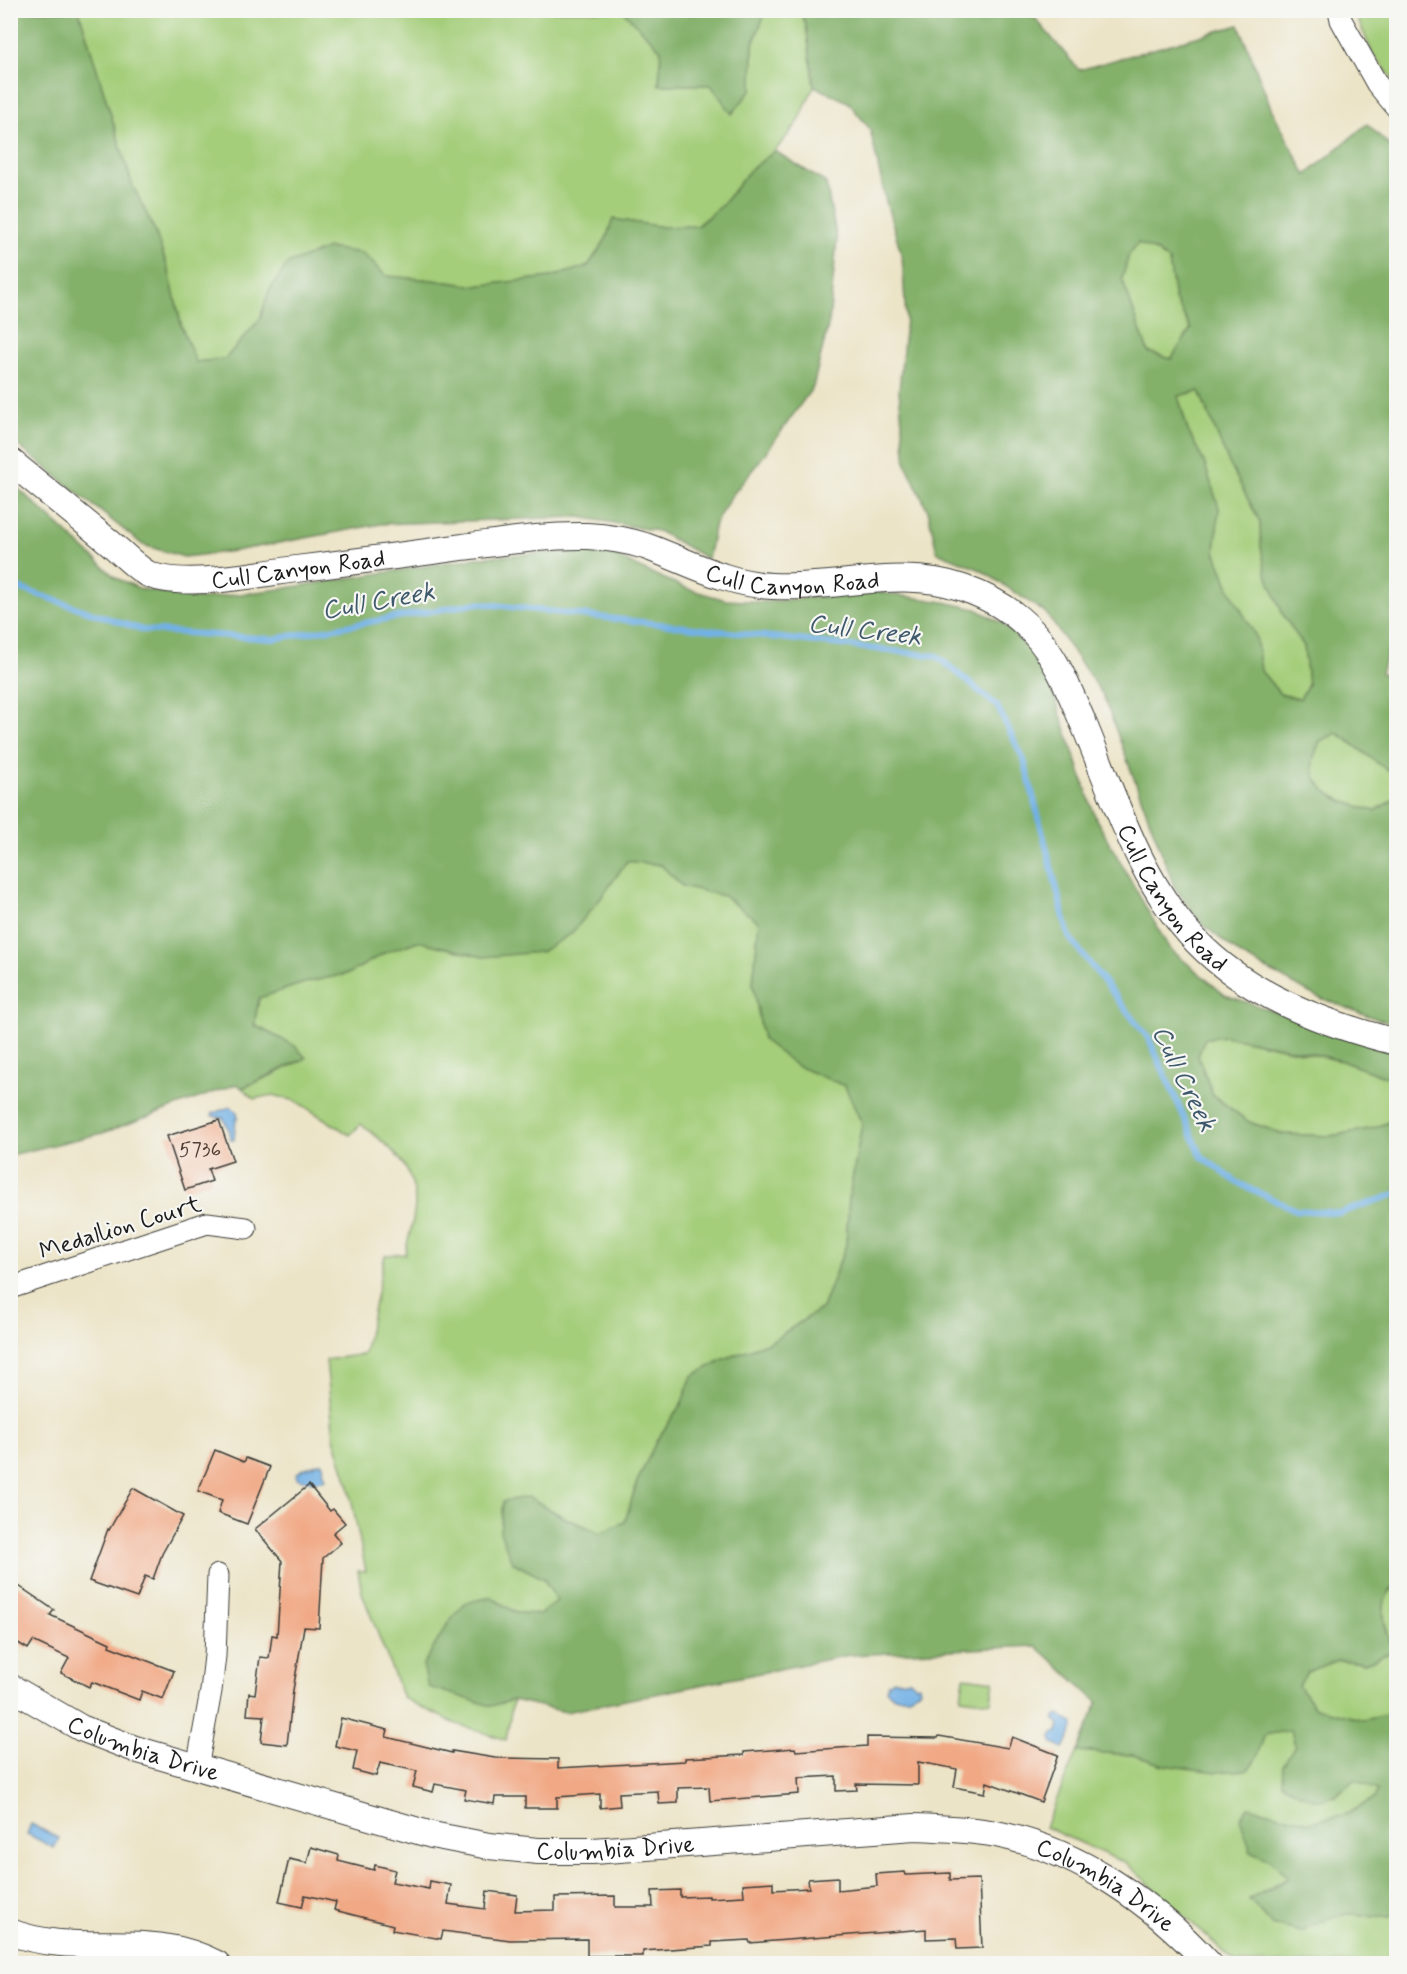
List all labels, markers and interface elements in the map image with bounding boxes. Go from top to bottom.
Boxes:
street label: Cull Canyon Road [210,544,387,597]
street label: Cull Canyon Road [701,558,881,603]
water label: Cull Creek [319,575,437,629]
water label: Cull Creek [806,607,923,655]
street label: Cull Canyon Road [1109,820,1233,980]
water label: Cull Creek [1143,1020,1223,1138]
house number: 5736 [179,1136,221,1164]
street label: Medallion Court [36,1189,205,1268]
street label: Columbia Drive [61,1709,223,1790]
street label: Columbia Drive [536,1829,696,1868]
street label: Columbia Drive [1032,1832,1181,1940]

